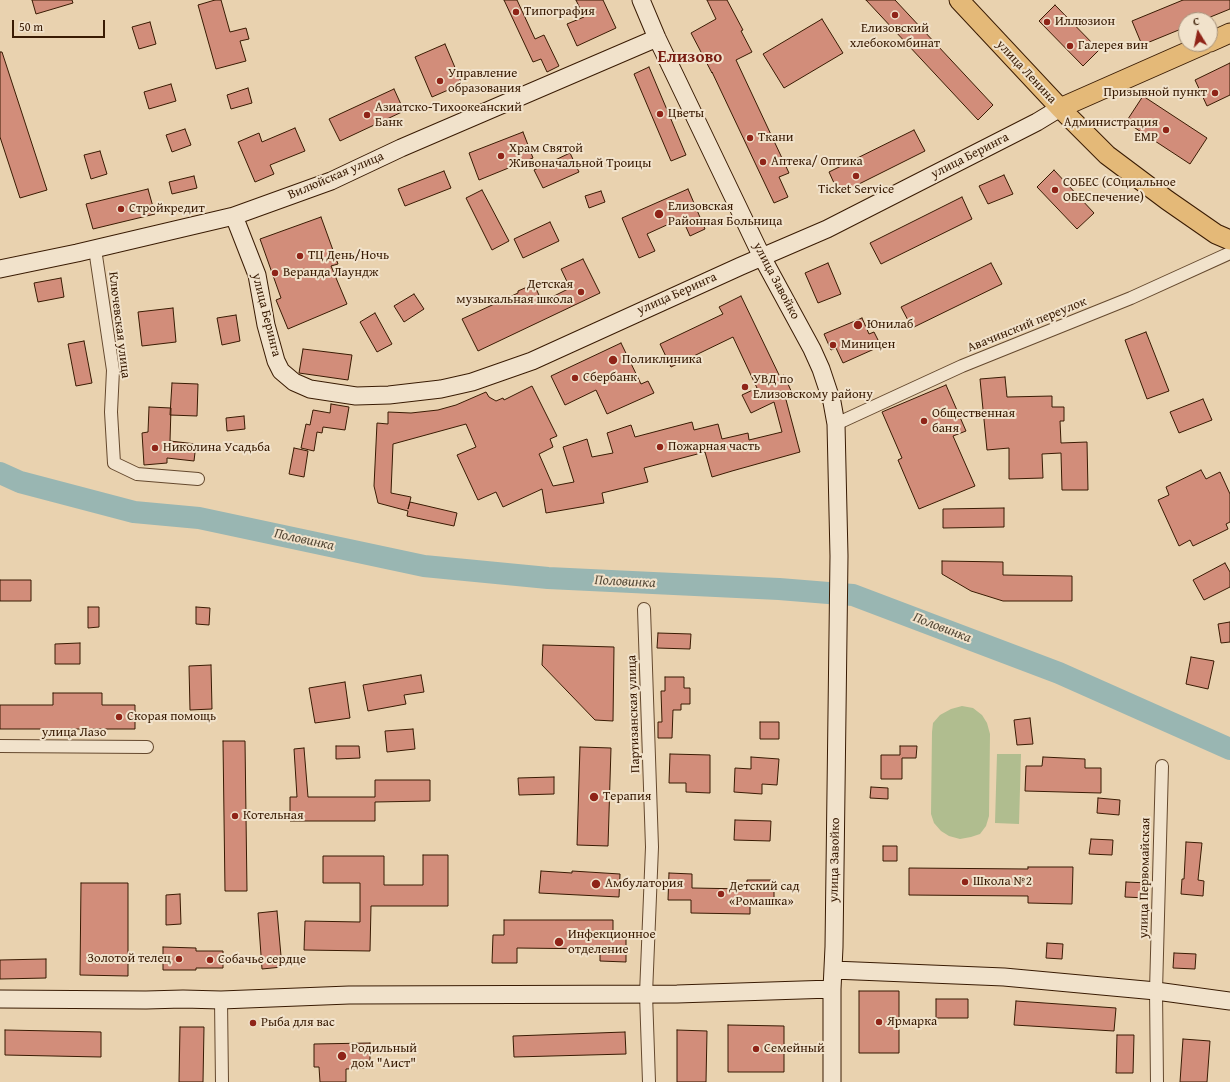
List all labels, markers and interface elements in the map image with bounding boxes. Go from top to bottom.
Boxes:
place label: Типография [524,4,595,20]
marker: Типография [511,7,521,17]
marker: Елизовский хлебокомбинат [890,10,900,20]
scale bar [14,12,107,38]
north arrow [1178,12,1218,52]
text: С [1192,13,1201,30]
place label: Иллюзион [1055,14,1115,30]
marker: Иллюзион [1042,17,1052,27]
text: 50 m [19,18,43,35]
place label: Елизовский хлебокомбинат [850,21,940,52]
street label: улица Ленина [993,37,1059,107]
place label: Галерея вин [1078,38,1148,54]
marker: Галерея вин [1065,41,1075,51]
district label: Елизово [658,48,722,68]
place label: Управление образования [448,66,521,97]
marker: Управление образования [435,76,445,86]
place label: Призывной пункт [1103,85,1207,101]
marker: Призывной пункт [1210,88,1220,98]
place label: Азиатско-Тихоокеанский Банк [375,100,522,131]
place label: Цветы [668,106,704,122]
marker: Цветы [655,109,665,119]
marker: Азиатско-Тихоокеанский Банк [362,110,372,120]
place label: Администрация ЕМР [1064,115,1158,146]
marker: Администрация ЕМР [1161,125,1171,135]
place label: Ткани [758,130,794,146]
street label: улица Беринга [928,130,1012,182]
marker: Ткани [745,133,755,143]
place label: Храм Святой Живоначальной Троицы [509,141,651,172]
street label: Вилюйская улица [286,149,386,203]
marker: Храм Святой Живоначальной Троицы [496,151,506,161]
place label: Аптека/ Оптика [771,154,863,170]
marker: Аптека/ Оптика [758,157,768,167]
marker: Ticket Service [851,171,861,181]
place label: СОБЕС (СОциальное ОБЕСпечение) [1063,175,1176,206]
place label: Ticket Service [818,182,894,198]
marker: СОБЕС (СОциальное ОБЕСпечение) [1050,185,1060,195]
place label: Елизовская Районная Больница [668,199,782,230]
place label: Стройкредит [129,201,205,217]
marker: Стройкредит [116,204,126,214]
marker: Елизовская Районная Больница [653,208,665,220]
street label: улица Завойко [749,240,803,322]
place label: ТЦ День/Ночь [308,248,389,264]
marker: ТЦ День/Ночь [295,251,305,261]
place label: Веранда Лаундж [283,265,379,281]
marker: Веранда Лаундж [270,268,280,278]
street label: улица Беринга [635,270,719,318]
street label: Ключевская улица [105,271,133,379]
street label: улица Беринга [248,272,284,358]
place label: Детская музыкальная школа [456,277,573,308]
marker: Детская музыкальная школа [576,287,586,297]
street label: Авачинский переулок [965,294,1089,356]
place label: Юнилаб [867,317,913,333]
marker: Юнилаб [852,319,864,331]
place label: Миницен [841,337,895,353]
marker: Миницен [828,340,838,350]
place label: Поликлиника [622,352,702,368]
marker: Поликлиника [607,354,619,366]
place label: Сбербанк [583,370,637,386]
place label: УВД по Елизовскому району [753,372,873,403]
marker: Сбербанк [570,373,580,383]
marker: УВД по Елизовскому району [740,382,750,392]
place label: Общественная баня [932,406,1015,437]
marker: Общественная баня [919,416,929,426]
place label: Пожарная часть [668,439,760,455]
place label: Николина Усадьба [163,440,270,456]
marker: Пожарная часть [655,442,665,452]
marker: Николина Усадьба [150,443,160,453]
water label: Половинка [272,525,336,555]
water label: Половинка [594,572,656,592]
water label: Половинка [910,609,974,647]
street label: Партизанская улица [624,655,644,773]
place label: Скорая помощь [127,709,216,725]
marker: Скорая помощь [114,712,124,722]
street label: улица Лазо [42,725,106,741]
place label: Терапия [603,789,651,805]
marker: Терапия [588,791,600,803]
place label: Котельная [243,808,304,824]
marker: Котельная [230,811,240,821]
street label: улица Завойко [826,817,844,903]
street label: улица Первомайская [1136,817,1154,939]
place label: Школа №2 [973,874,1032,890]
place label: Амбулатория [605,876,683,892]
marker: Школа №2 [960,877,970,887]
marker: Амбулатория [590,878,602,890]
place label: Детский сад «Ромашка» [729,879,800,910]
marker: Детский сад «Ромашка» [716,889,726,899]
place label: Инфекционное отделение [568,927,655,958]
marker: Инфекционное отделение [553,936,565,948]
place label: Золотой телец [87,951,171,967]
place label: Собачье сердце [218,952,306,968]
marker: Золотой телец [174,954,184,964]
marker: Собачье сердце [205,955,215,965]
place label: Ярмарка [887,1014,937,1030]
place label: Рыба для вас [261,1015,335,1031]
marker: Ярмарка [874,1017,884,1027]
marker: Рыба для вас [248,1018,258,1028]
place label: Родильный дом "Аист" [351,1041,417,1072]
place label: Семейный [764,1041,825,1057]
marker: Семейный [751,1044,761,1054]
marker: Родильный дом "Аист" [336,1050,348,1062]

